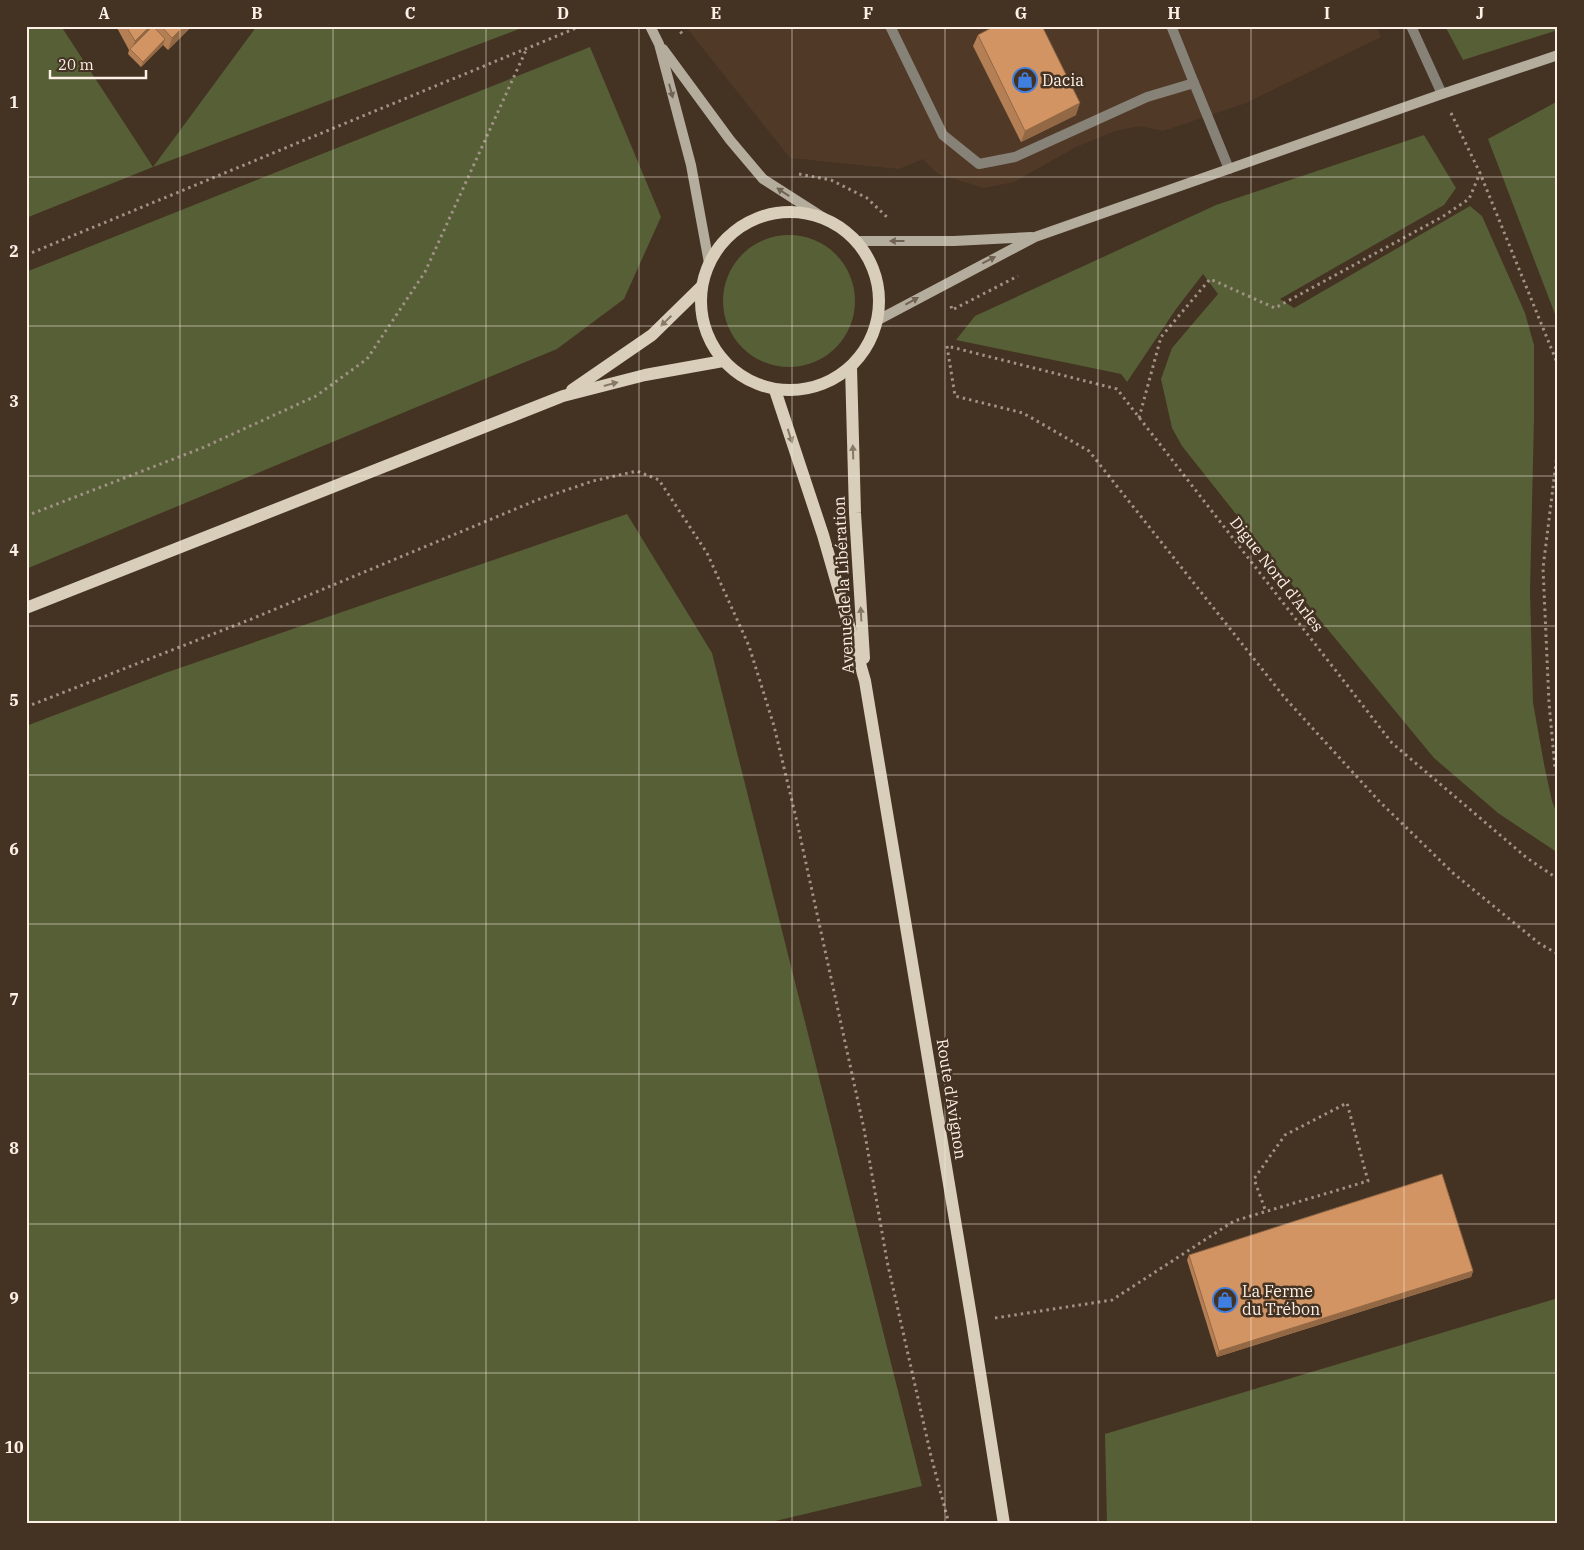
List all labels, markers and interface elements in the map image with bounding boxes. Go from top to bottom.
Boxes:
text: A [98,3,110,23]
text: B [251,3,263,23]
text: C [405,3,415,23]
text: D [557,3,569,23]
text: E [711,3,721,23]
text: F [863,3,873,23]
text: G [1015,3,1027,23]
text: H [1168,3,1181,23]
text: I [1324,3,1330,23]
text: J [1476,3,1484,23]
scale bar [50,48,146,80]
text: 20 m [58,55,94,74]
shop icon: Dacia [1012,67,1038,93]
place label: Dacia [1042,70,1084,90]
one-way arrow [667,83,675,98]
text: 1 [9,92,19,112]
one-way arrow [776,187,789,196]
one-way arrow [889,237,905,245]
text: 2 [9,241,19,261]
one-way arrow [982,256,997,264]
one-way arrow [905,297,919,305]
one-way arrow [661,315,673,327]
one-way arrow [603,380,618,388]
text: 3 [9,391,19,411]
one-way arrow [787,429,795,444]
one-way arrow [849,444,857,460]
street label: Avenue de la Libération [828,496,858,674]
street label: Digue Nord d'Arles [1226,512,1328,636]
text: 4 [9,540,19,560]
one-way arrow [857,606,865,622]
text: 5 [9,690,19,710]
text: 6 [9,839,19,859]
text: 7 [9,989,19,1009]
street label: Route d'Avignon [933,1037,971,1161]
text: 8 [9,1138,19,1158]
place label: La Ferme du Trébon [1242,1281,1320,1319]
shop icon: La Ferme du Trébon [1212,1287,1238,1313]
text: 9 [9,1288,19,1308]
text: 10 [4,1437,24,1457]

